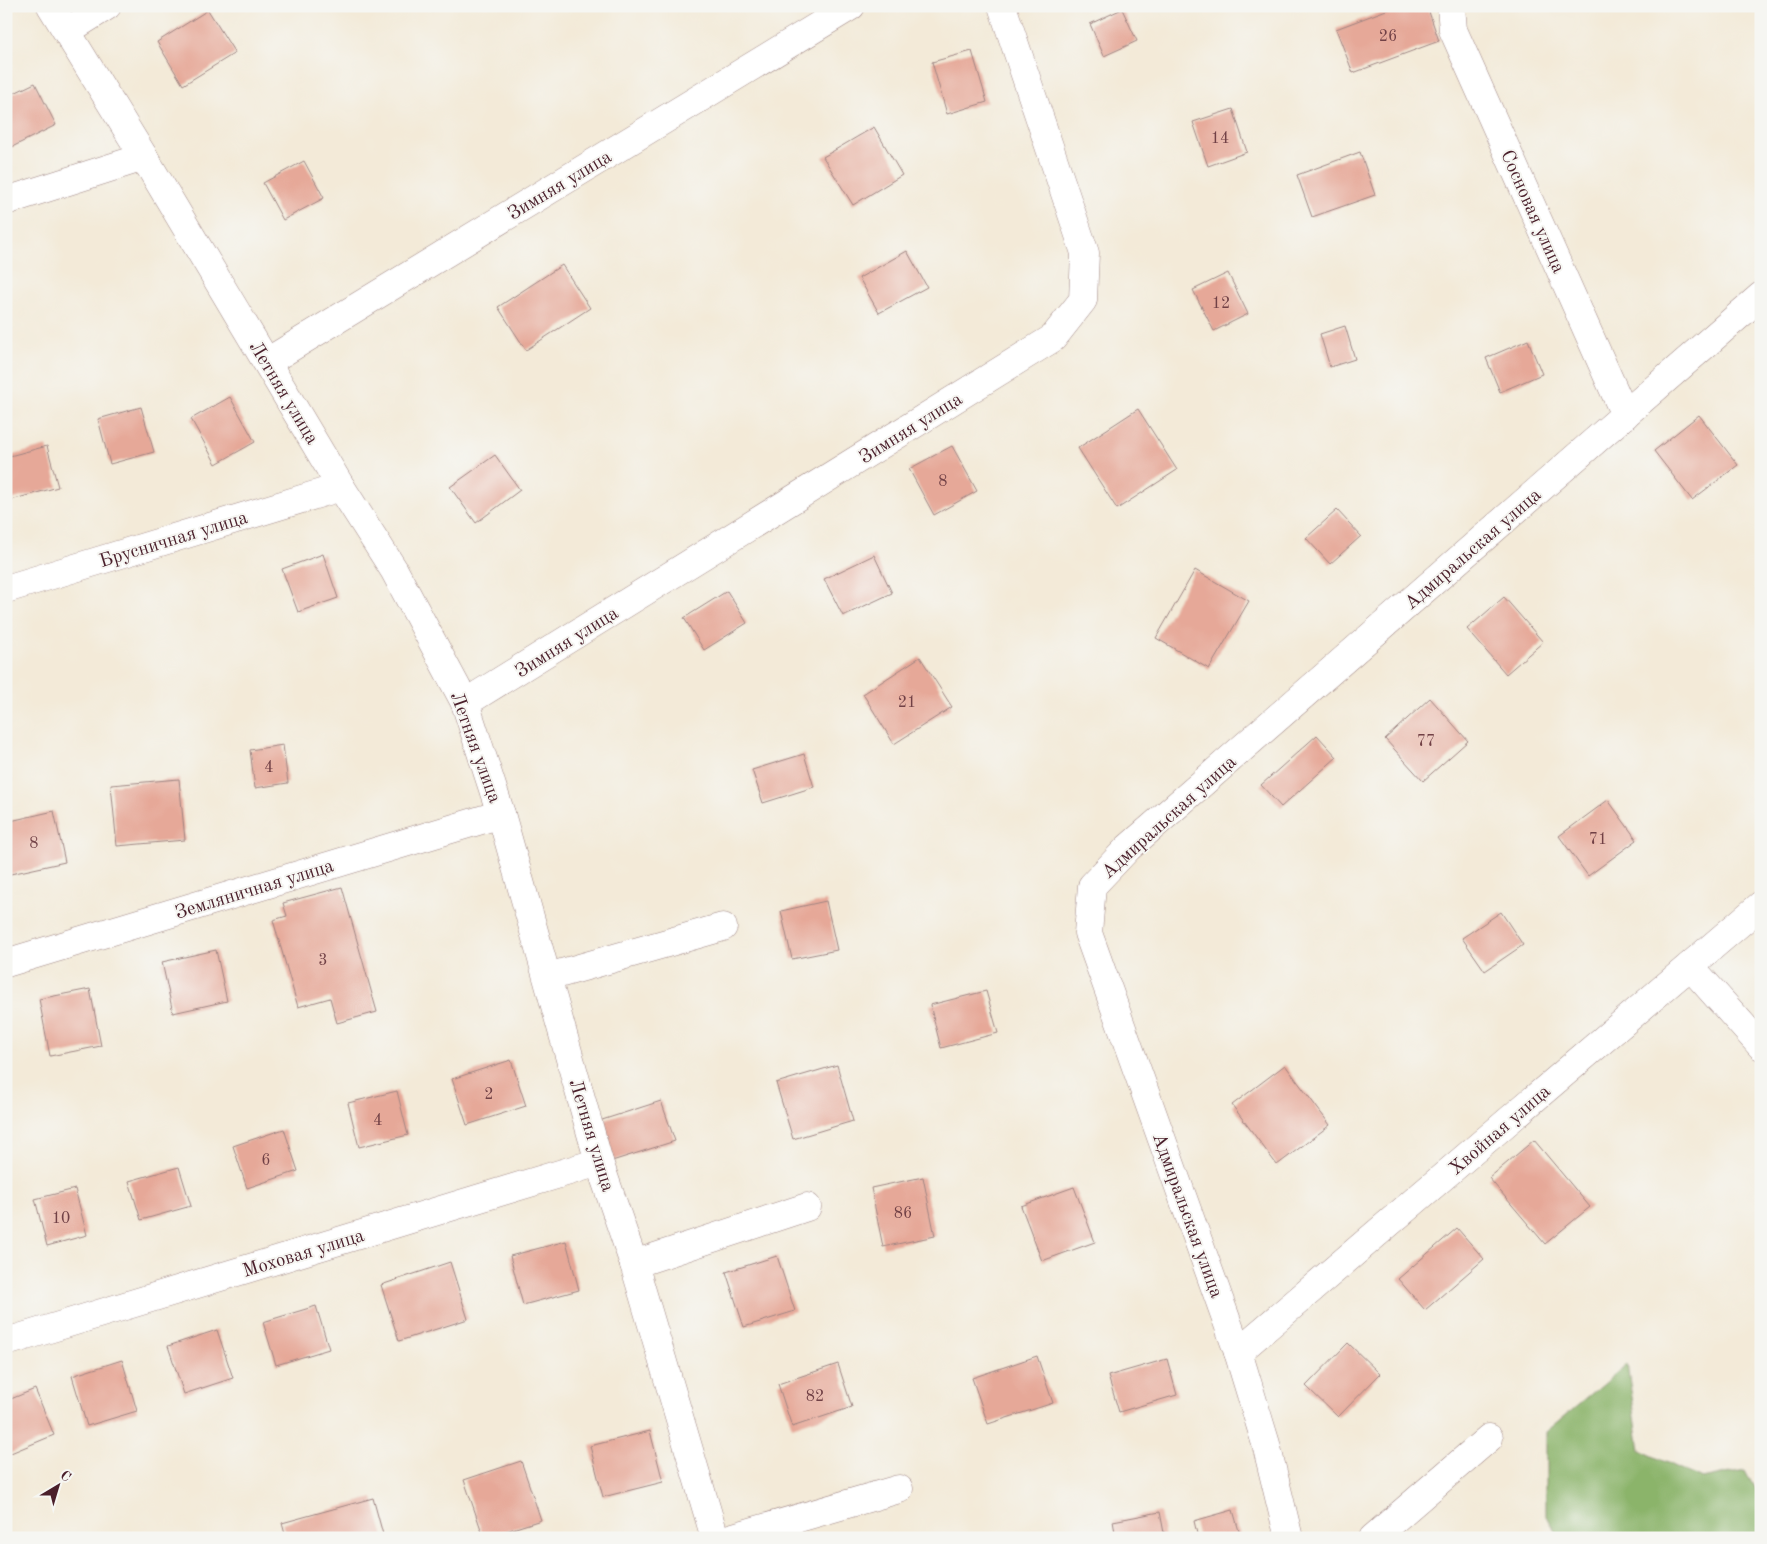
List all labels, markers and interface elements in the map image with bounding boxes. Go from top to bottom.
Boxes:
house number: 26 [1379,29,1397,45]
house number: 14 [1211,131,1229,147]
street label: Зимняя улица [505,148,616,224]
street label: Сосновая улица [1496,148,1568,277]
house number: 12 [1212,296,1230,312]
street label: Летняя улица [245,338,321,449]
street label: Зимняя улица [857,390,967,468]
house number: 8 [938,474,948,490]
street label: Адмиральская улица [1402,485,1546,614]
street label: Брусничная улица [97,509,251,572]
street label: Зимняя улица [513,604,623,682]
street label: Летняя улица [446,690,504,806]
house number: 21 [898,695,916,711]
house number: 77 [1417,734,1435,750]
street label: Адмиральская улица [1099,752,1241,883]
house number: 4 [264,760,274,776]
house number: 71 [1589,832,1607,848]
house number: 8 [29,836,39,852]
street label: Земляничная улица [173,857,337,924]
house number: 3 [318,953,328,969]
street label: Летняя улица [564,1077,617,1195]
street label: Хвойная улица [1447,1082,1555,1180]
house number: 2 [484,1087,494,1103]
house number: 4 [373,1113,383,1129]
street label: Адмиральская улица [1148,1131,1225,1301]
house number: 6 [261,1153,271,1169]
house number: 86 [894,1206,912,1222]
house number: 10 [52,1211,70,1227]
street label: Моховая улица [241,1227,367,1282]
house number: 82 [806,1389,824,1405]
north arrow [32,1462,82,1512]
text: С [57,1468,73,1485]

